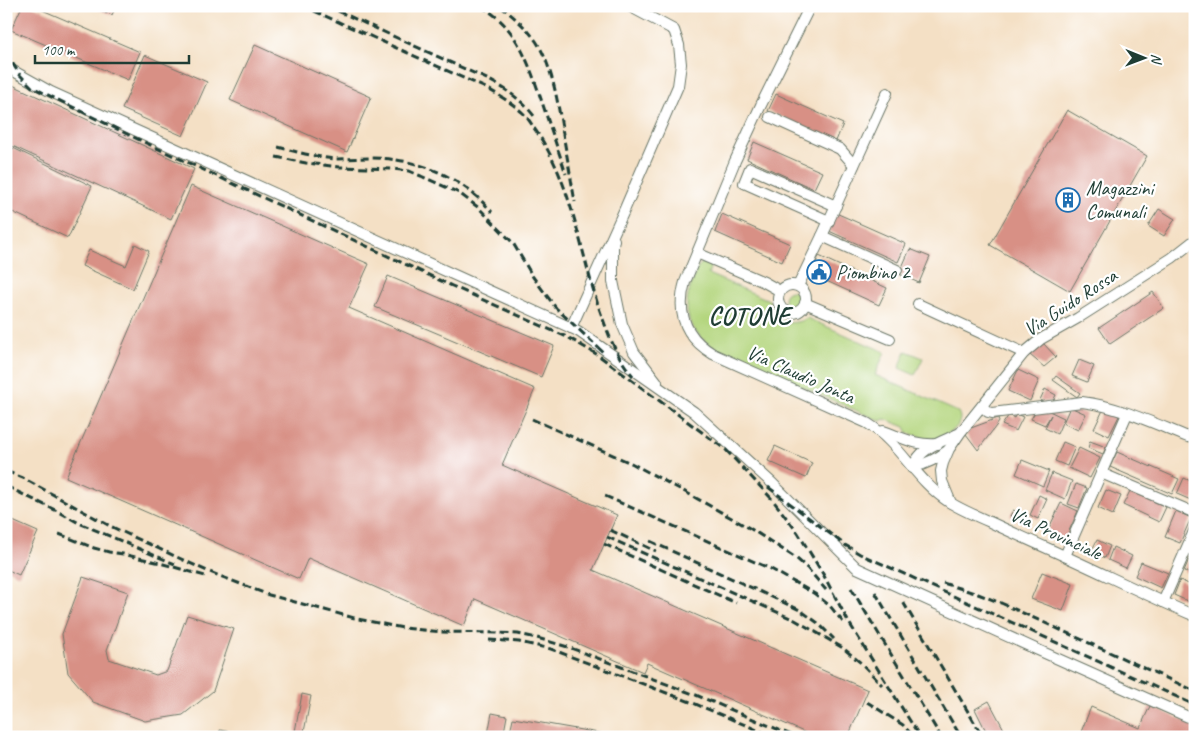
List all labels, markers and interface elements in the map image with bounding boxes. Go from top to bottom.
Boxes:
scale bar [35,32,189,64]
north arrow [1118,32,1168,82]
text: 100 m [42,41,76,60]
text: N [1148,54,1165,65]
place label: Magazzini Comunali [1086,176,1156,224]
building icon: Magazzini Comunali [1055,187,1081,213]
public building icon: Piombino 2 [806,259,832,285]
place label: Piombino 2 [836,260,912,285]
street label: Via Guido Rossa [1019,262,1123,342]
district label: COTONE [709,300,794,332]
street label: Via Claudio Jonta [743,340,860,410]
street label: Via Provinciale [1006,501,1107,566]

